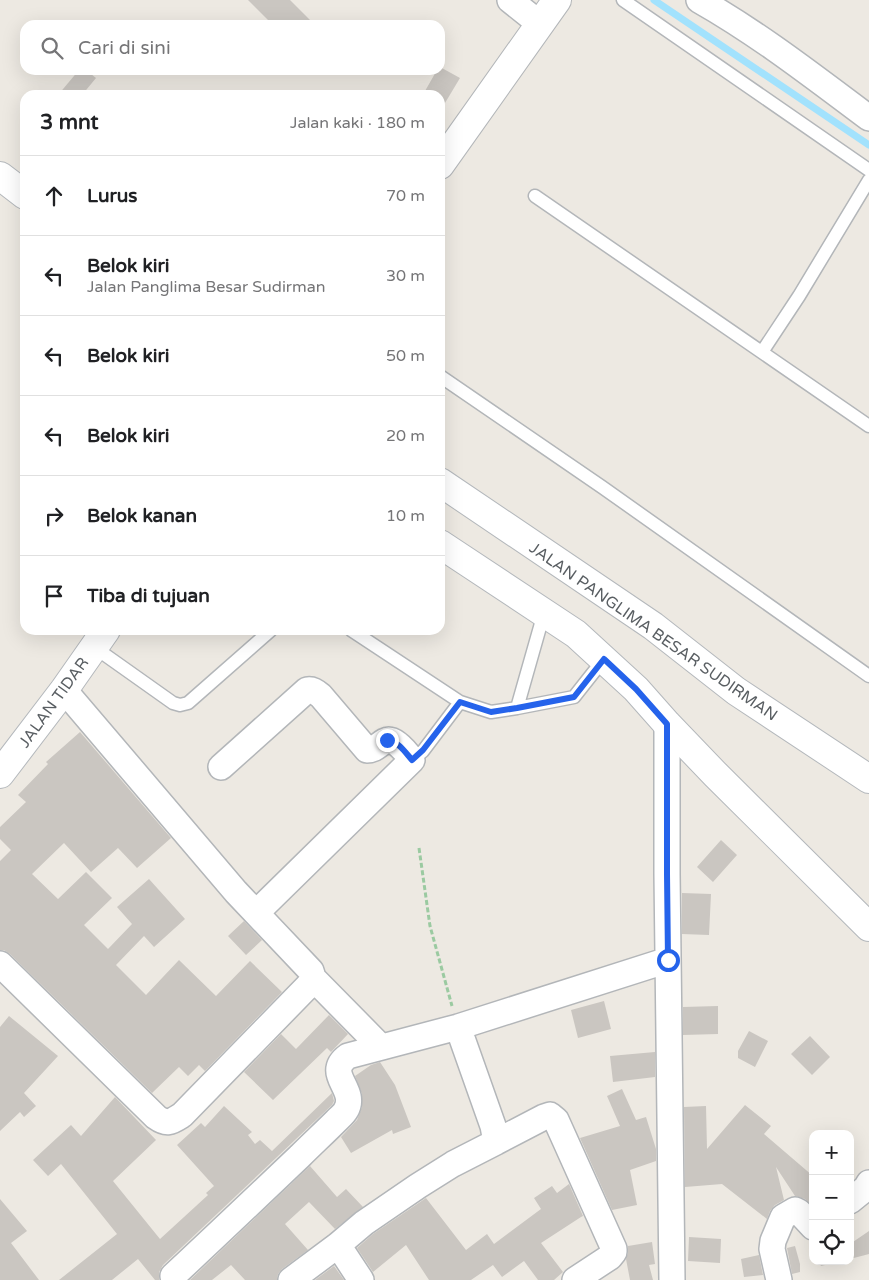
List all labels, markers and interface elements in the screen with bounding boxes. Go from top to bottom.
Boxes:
search box [20,20,445,75]
icon: search [38,34,66,62]
text: Cari di sini [78,37,171,59]
text: 3 mnt [40,110,99,135]
text: Jalan kaki · 180 m [290,113,425,133]
icon: ahead [40,182,68,210]
text: Lurus [87,185,137,207]
text: 70 m [386,186,425,206]
text: Belok kiri [87,255,170,277]
icon: left [40,262,68,290]
text: 30 m [386,266,425,286]
text: Jalan Panglima Besar Sudirman [87,277,325,297]
icon: left [40,342,68,370]
text: Belok kiri [87,345,170,367]
text: 50 m [386,346,425,366]
icon: left [40,422,68,450]
text: Belok kiri [87,425,170,447]
text: 20 m [386,426,425,446]
icon: right [40,502,68,530]
text: Belok kanan [87,505,197,527]
text: 10 m [386,506,425,526]
street label: JALAN PANGLIMA BESAR SUDIRMAN [525,538,781,726]
icon: arrive [40,582,68,610]
text: Tiba di tujuan [87,585,210,607]
street label: JALAN TIDAR [14,654,93,752]
route end [376,729,399,752]
route start [657,949,680,972]
map controls [809,1130,854,1265]
button: + [809,1130,854,1175]
button: − [809,1175,854,1220]
button: locate [809,1220,854,1265]

